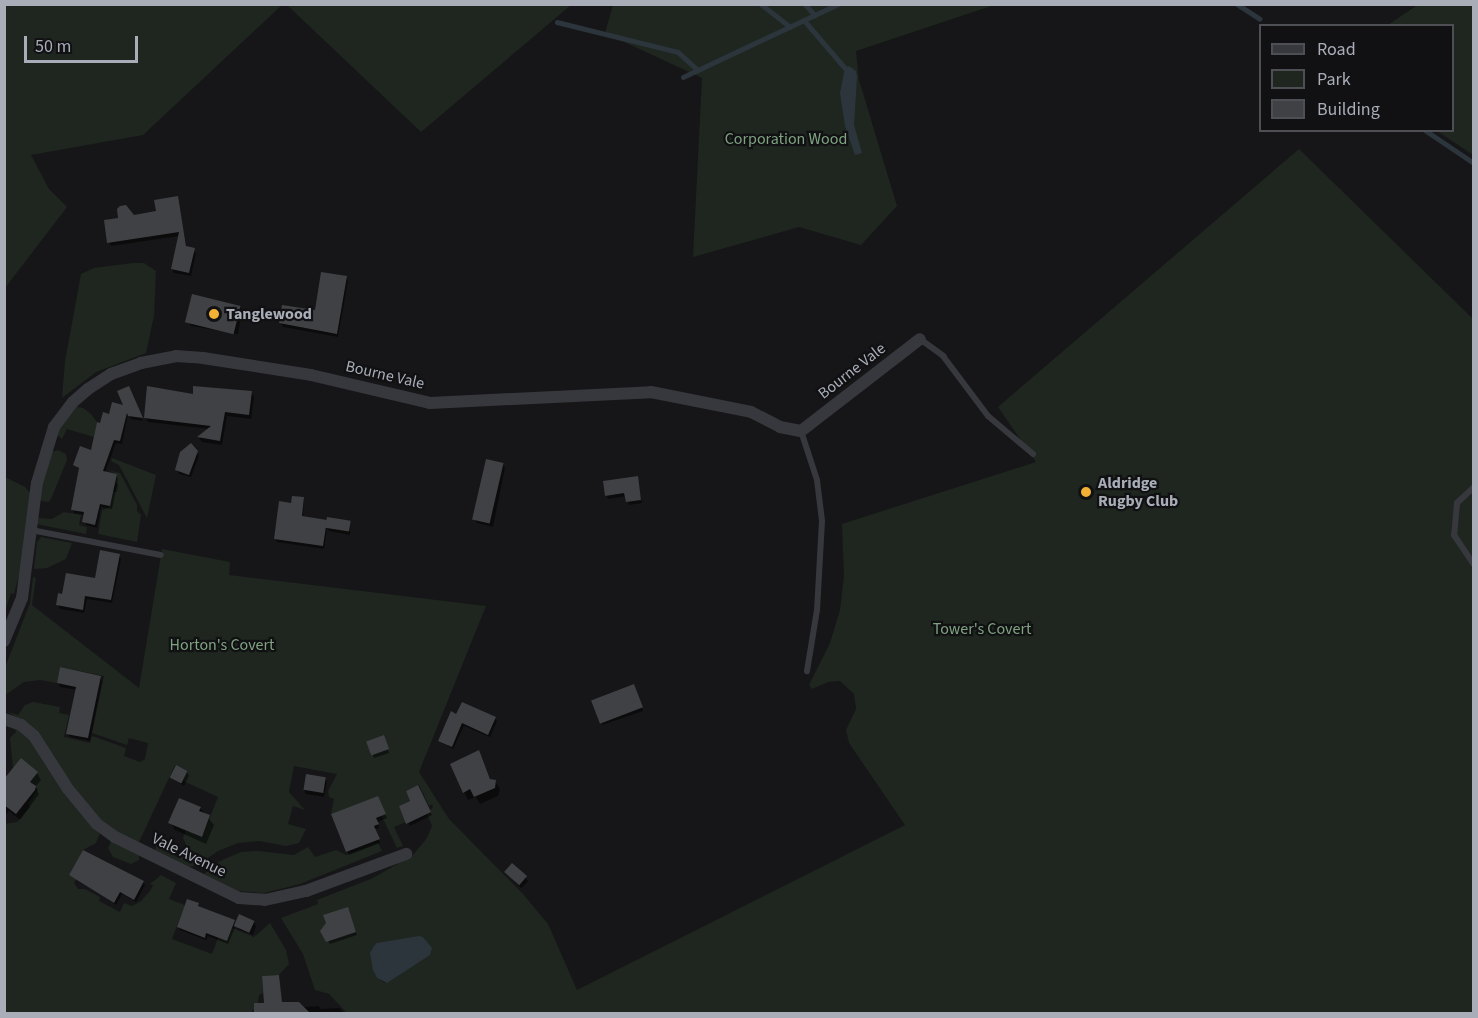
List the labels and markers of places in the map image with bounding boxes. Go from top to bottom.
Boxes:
place label: Tanglewood [226,304,312,324]
marker: Tanglewood [207,307,221,321]
place label: Aldridge Rugby Club [1098,473,1178,511]
marker: Aldridge Rugby Club [1079,485,1093,499]

